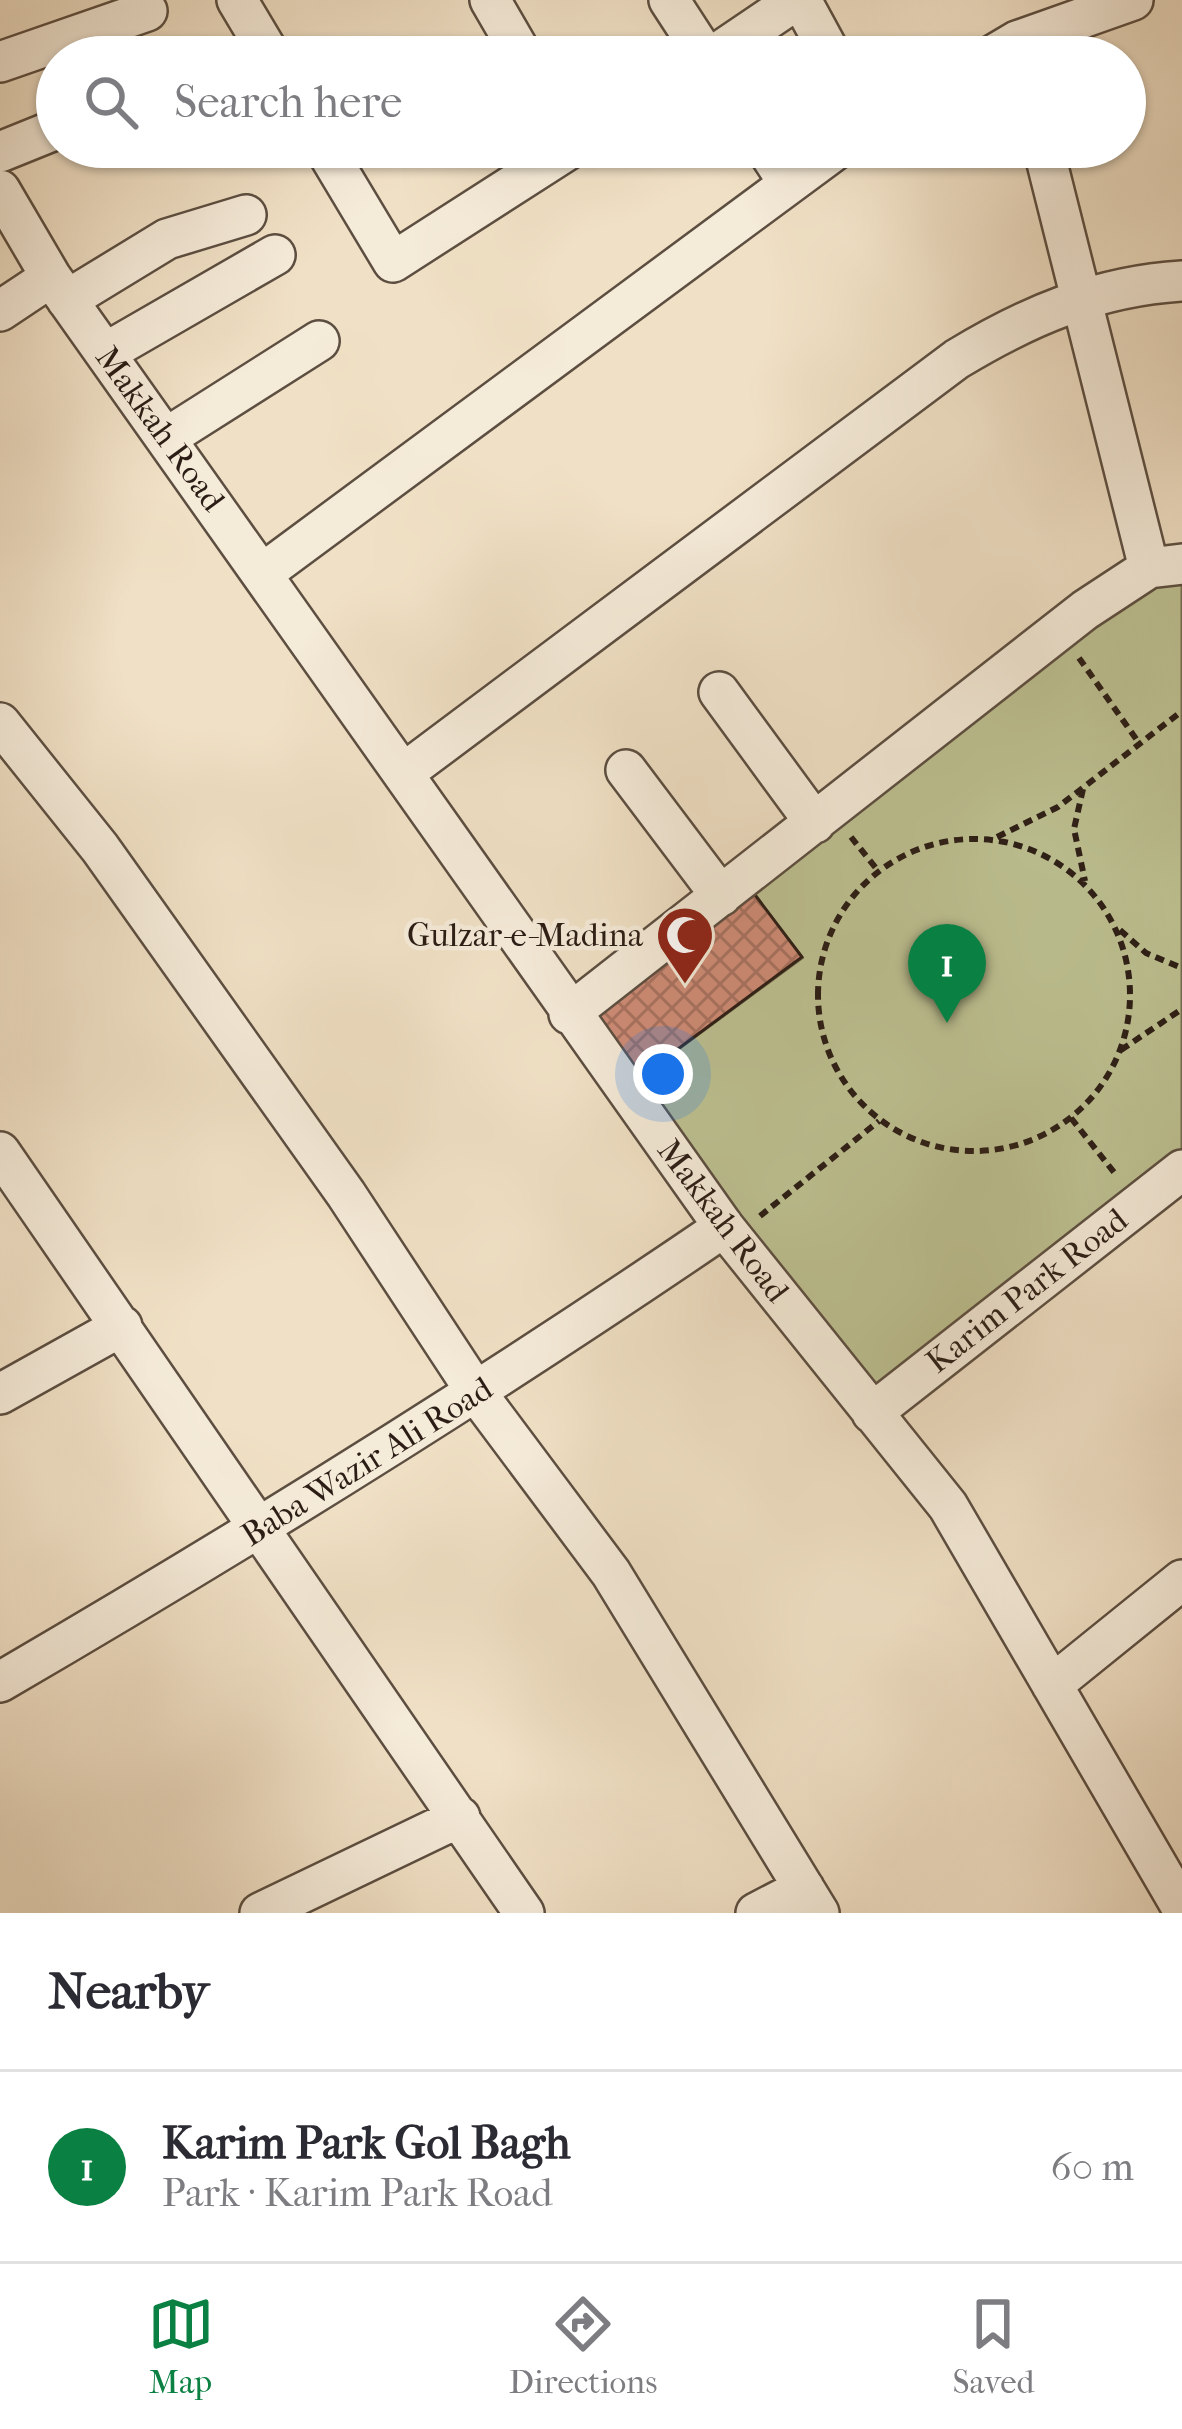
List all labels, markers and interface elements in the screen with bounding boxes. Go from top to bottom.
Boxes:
search box [36,36,1146,168]
icon: search [78,69,144,135]
text: Search here [174,76,402,129]
street label: Makkah Road [87,339,233,520]
mosque icon: Gulzar-e-Madina [654,904,716,986]
place label: Gulzar-e-Madina [407,916,644,955]
pin: 1 [908,924,986,1023]
your location [633,1044,693,1104]
street label: Makkah Road [649,1132,797,1311]
street label: Karim Park Road [919,1200,1136,1381]
street label: Baba Wazir Ali Road [235,1369,500,1555]
text: Nearby [48,1961,209,2021]
text: Karim Park Gol Bagh [162,2117,570,2170]
text: 1 [80,2144,94,2190]
text: 60 m [1051,2144,1134,2190]
text: Park · Karim Park Road [162,2170,553,2216]
tab: Map [148,2291,214,2402]
tab: Directions [509,2291,657,2402]
tab: Saved [953,2291,1034,2402]

